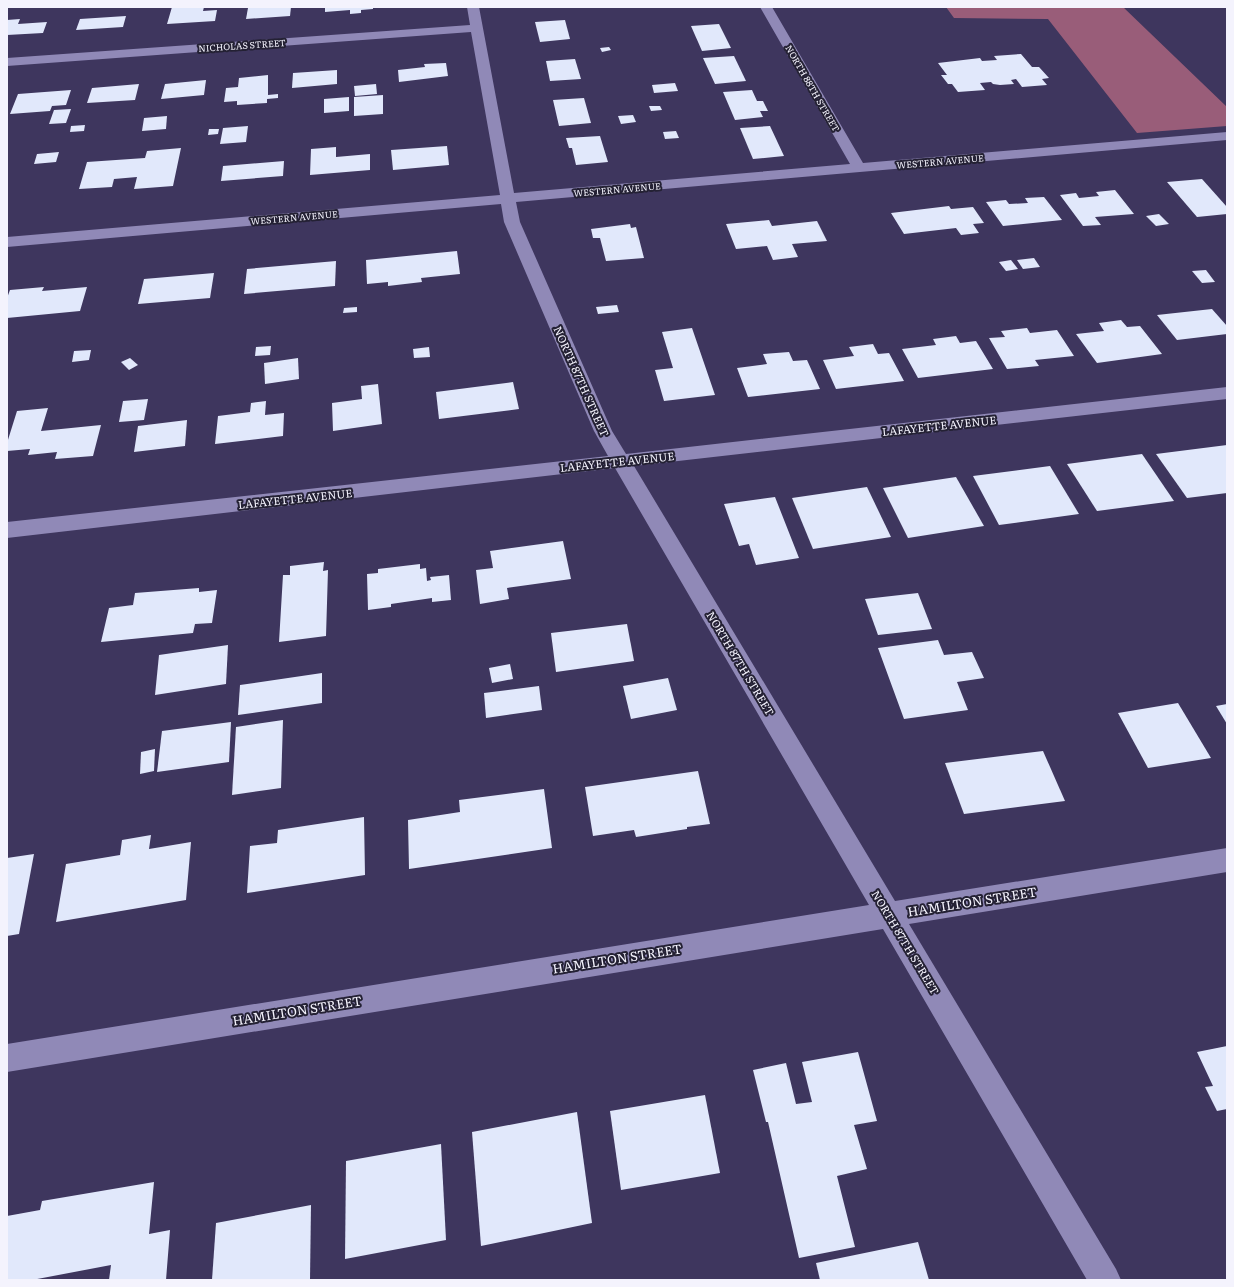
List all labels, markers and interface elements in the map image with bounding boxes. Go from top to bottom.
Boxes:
street label: NICHOLAS STREET [198,35,287,55]
street label: NORTH 88TH STREET [782,42,844,134]
street label: WESTERN AVENUE [896,150,984,172]
street label: WESTERN AVENUE [573,178,661,200]
street label: WESTERN AVENUE [250,206,338,228]
street label: NORTH 87TH STREET [550,323,614,439]
street label: LAFAYETTE AVENUE [881,411,997,439]
street label: LAFAYETTE AVENUE [559,447,675,475]
street label: LAFAYETTE AVENUE [237,484,353,512]
street label: NORTH 87TH STREET [703,608,779,718]
street label: HAMILTON STREET [906,881,1038,921]
street label: NORTH 87TH STREET [868,887,944,997]
street label: HAMILTON STREET [551,938,683,978]
street label: HAMILTON STREET [231,990,363,1030]

